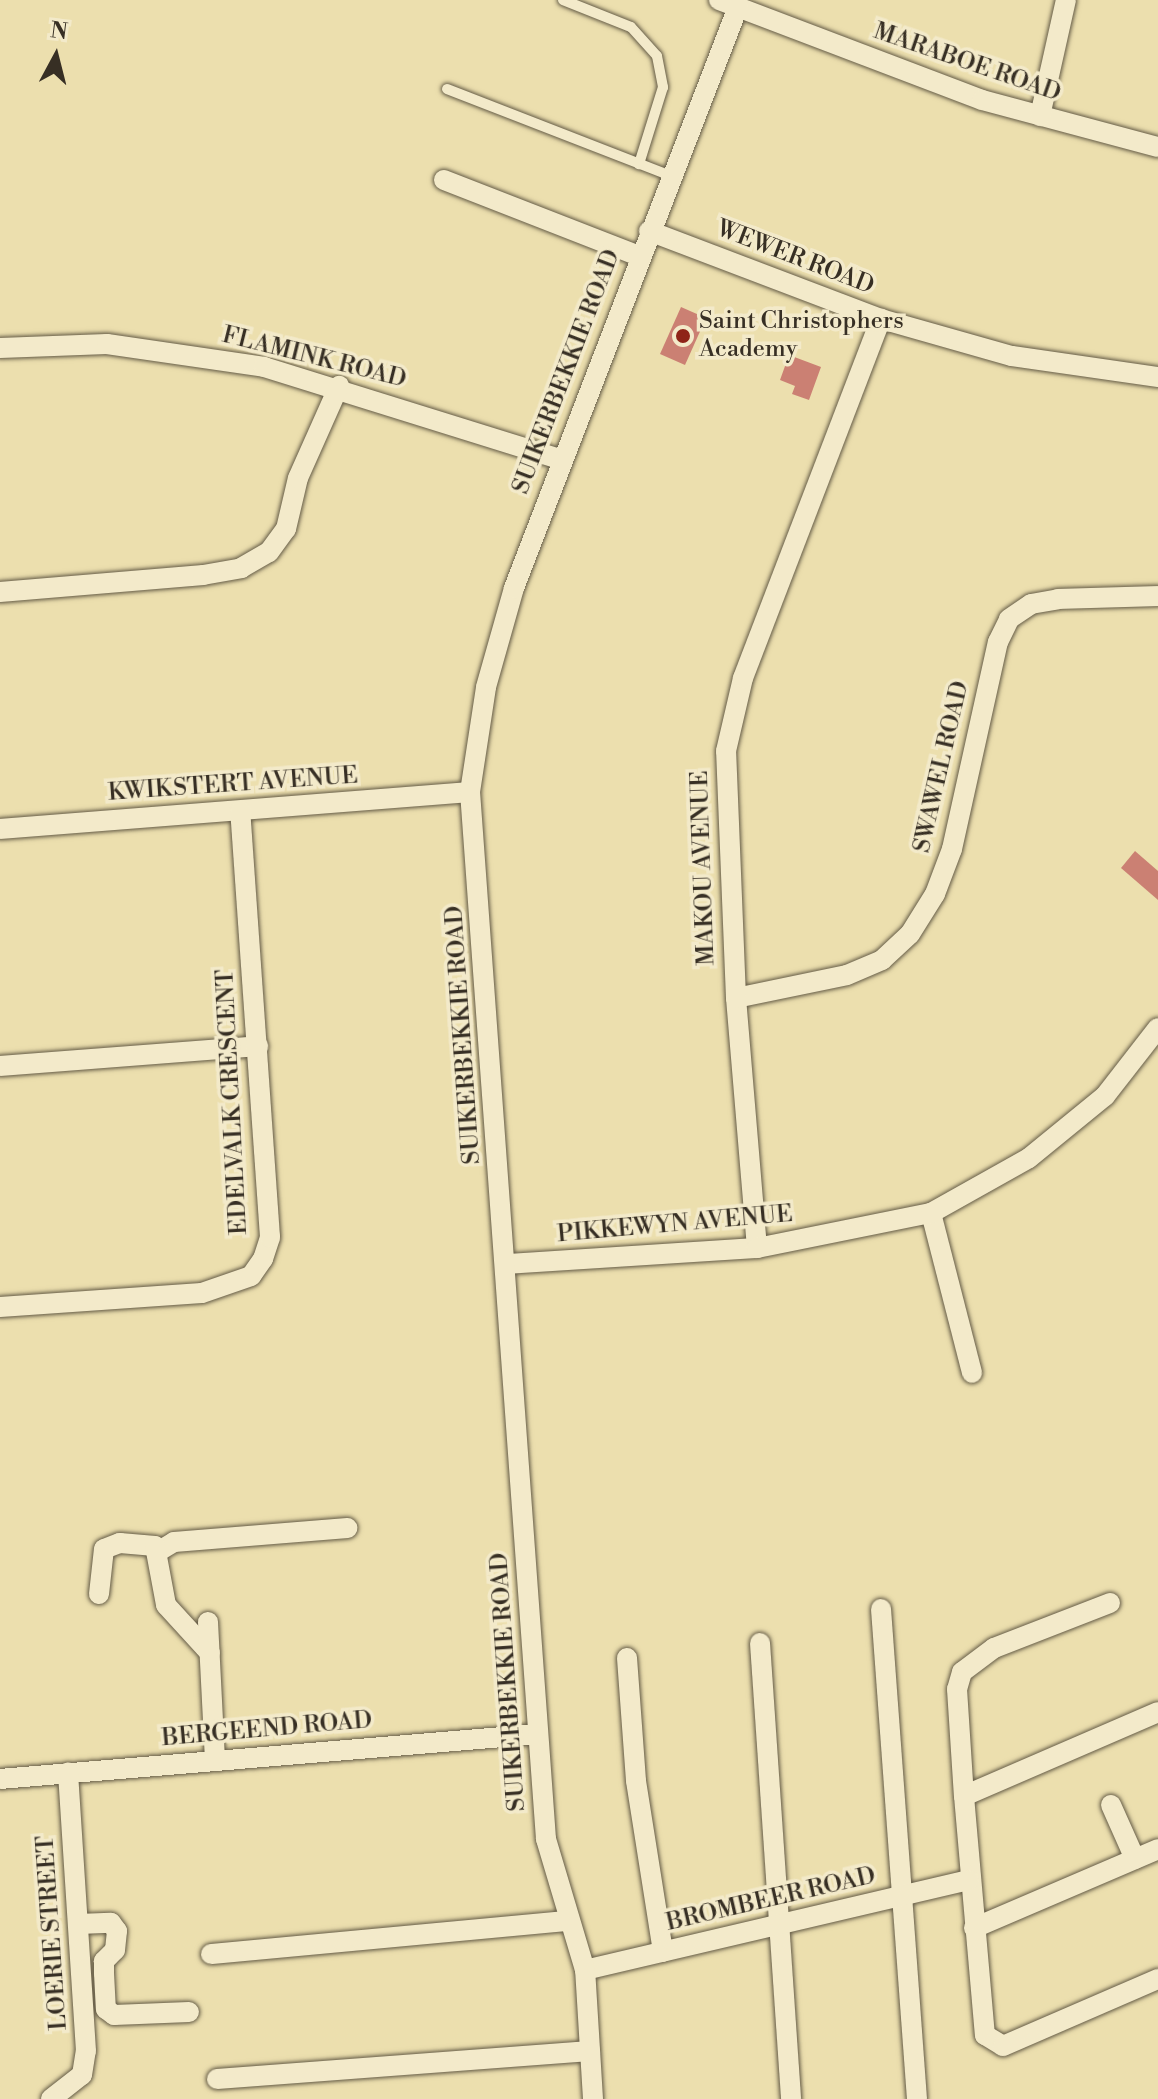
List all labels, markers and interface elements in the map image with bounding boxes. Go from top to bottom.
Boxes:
north arrow [16,16,96,96]
text: N [49,17,69,46]
street label: MARABOE ROAD [870,17,1064,109]
street label: WEWER ROAD [712,215,878,301]
street label: SUIKERBEKKIE ROAD [507,246,627,498]
place label: Saint Christophers Academy [699,308,904,364]
street label: FLAMINK ROAD [219,321,409,395]
marker: Saint Christophers Academy [674,327,692,345]
street label: SWAWEL ROAD [908,678,976,856]
street label: KWIKSTERT AVENUE [107,762,359,808]
street label: MAKOU AVENUE [686,770,722,966]
street label: SUIKERBEKKIE ROAD [441,905,487,1165]
street label: EDELVALK CRESCENT [212,968,254,1236]
street label: PIKKEWYN AVENUE [556,1200,794,1250]
street label: SUIKERBEKKIE ROAD [486,1552,532,1812]
street label: BERGEEND ROAD [161,1706,373,1754]
street label: LOERIE STREET [32,1835,74,2031]
street label: BROMBEER ROAD [664,1862,878,1938]

